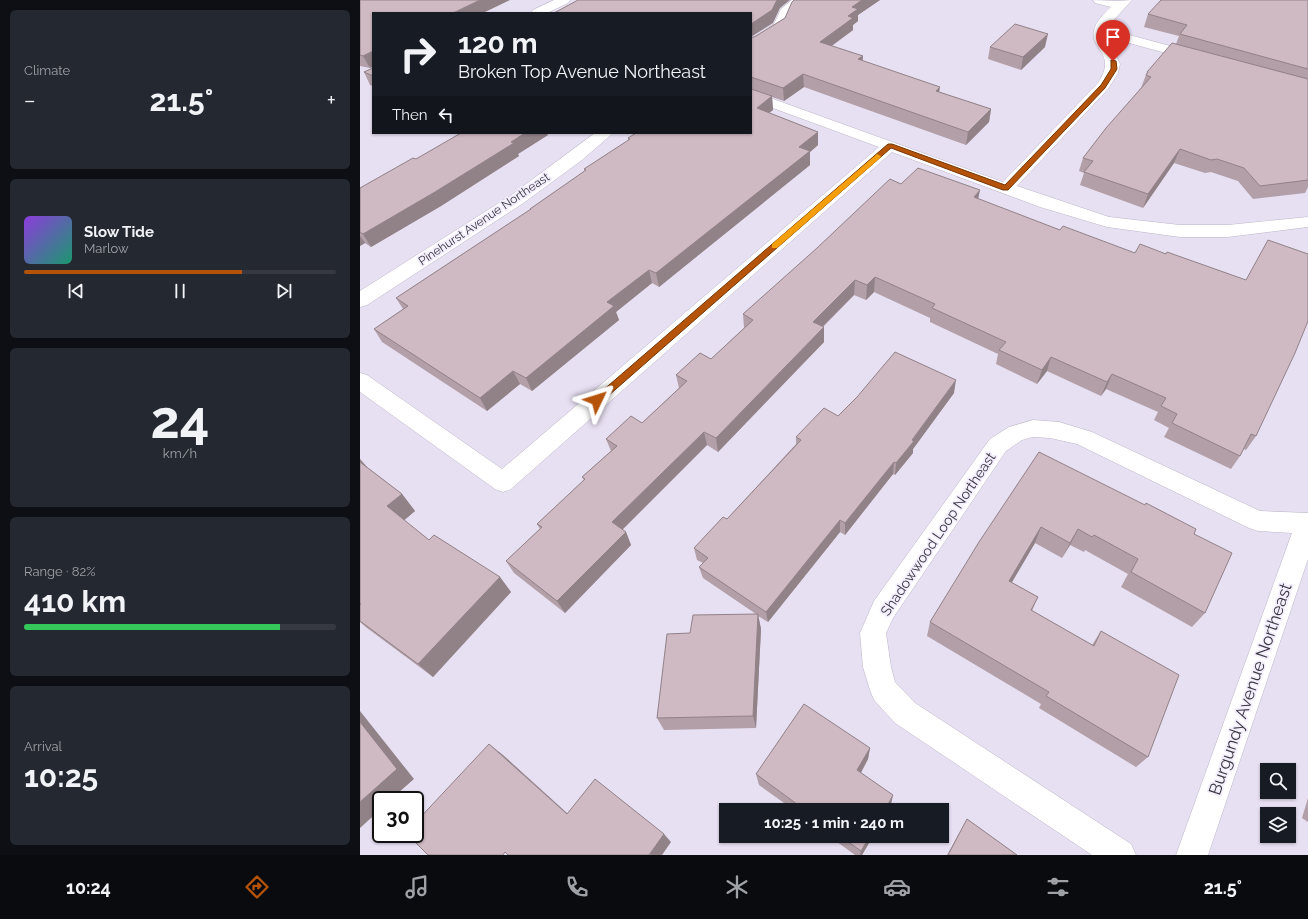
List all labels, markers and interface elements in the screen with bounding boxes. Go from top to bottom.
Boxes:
pin [1096,20,1130,61]
icon: arrive [1102,26,1124,48]
text: 120 m [458,27,538,60]
icon: right [392,28,444,80]
text: Broken Top Avenue Northeast [458,61,706,82]
text: Climate [24,63,70,78]
text: 21.5° [150,83,213,118]
text: − [24,87,36,113]
text: + [327,87,336,113]
icon: left [435,104,457,126]
text: Then [392,106,427,124]
street label: Pinehurst Avenue Northeast [416,170,552,268]
text: Slow Tide [84,223,154,241]
text: Marlow [84,241,129,256]
icon: previous [65,280,87,302]
icon: pause [169,280,191,302]
icon: next [273,280,295,302]
position arrow [576,379,618,421]
text: 24 [150,389,210,450]
text: km/h [163,446,197,461]
street label: Shadowwood Loop Northeast [877,449,999,619]
text: Range · 82% [24,564,96,579]
street label: Burgundy Avenue Northeast [1204,580,1296,797]
text: 410 km [24,584,126,619]
text: Arrival [24,739,62,754]
text: 10:25 [24,759,98,794]
map controls [1260,763,1296,843]
button: search [1260,763,1296,799]
speed limit sign: 30 [372,791,424,843]
button: layers [1260,807,1296,843]
text: 10:25 · 1 min · 240 m [764,814,904,832]
icon: directions [243,873,271,901]
icon: music [403,873,431,901]
icon: phone [563,873,591,901]
icon: climate [723,873,751,901]
icon: car [883,873,911,901]
icon: filters [1044,873,1072,901]
text: 10:24 [66,877,111,898]
text: 21.5° [1204,877,1242,898]

